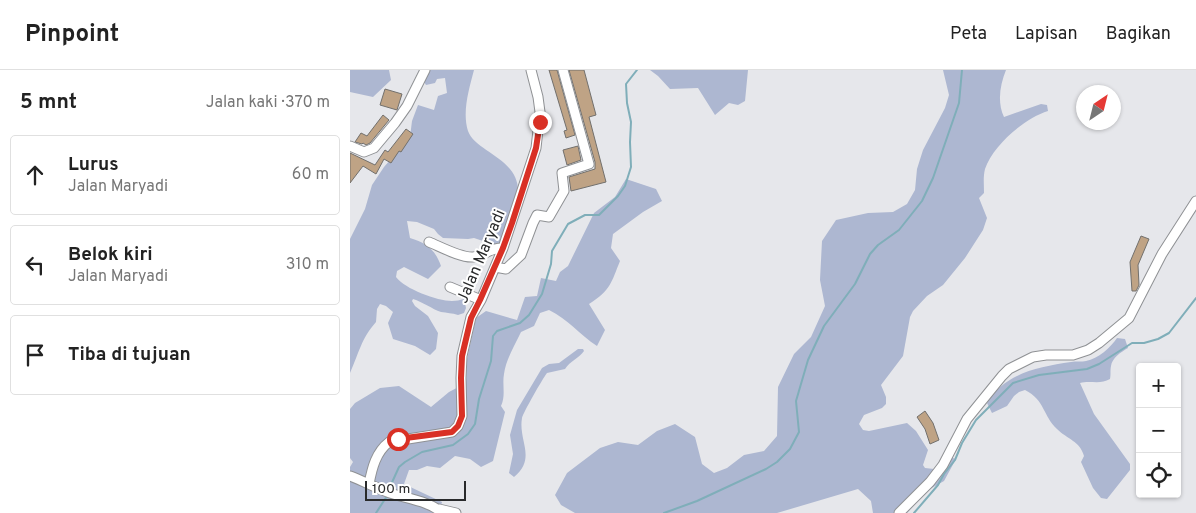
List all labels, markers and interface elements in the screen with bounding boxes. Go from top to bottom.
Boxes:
text: Pinpoint [25,20,119,50]
text: Peta [950,23,987,46]
text: Lapisan [1015,23,1078,46]
text: Bagikan [1106,23,1171,46]
north arrow [1076,85,1121,130]
text: 5 mnt [20,89,77,116]
text: Jalan kaki · 370 m [206,93,330,113]
route end [529,111,552,134]
text: Lurus [68,153,119,177]
icon: ahead [21,161,49,189]
text: 60 m [292,165,329,185]
text: Jalan Maryadi [68,177,168,197]
street label: Jalan Maryadi [453,207,511,307]
text: Belok kiri [68,243,153,267]
icon: left [21,251,49,279]
text: 310 m [286,255,329,275]
text: Jalan Maryadi [68,267,168,287]
icon: arrive [21,341,49,369]
text: Tiba di tujuan [68,343,191,367]
map controls [1136,363,1181,498]
button: + [1136,363,1181,408]
button: − [1136,408,1181,453]
route start [387,428,410,451]
button: locate [1136,453,1181,498]
scale bar [365,478,466,501]
text: 100 m [372,481,410,498]

